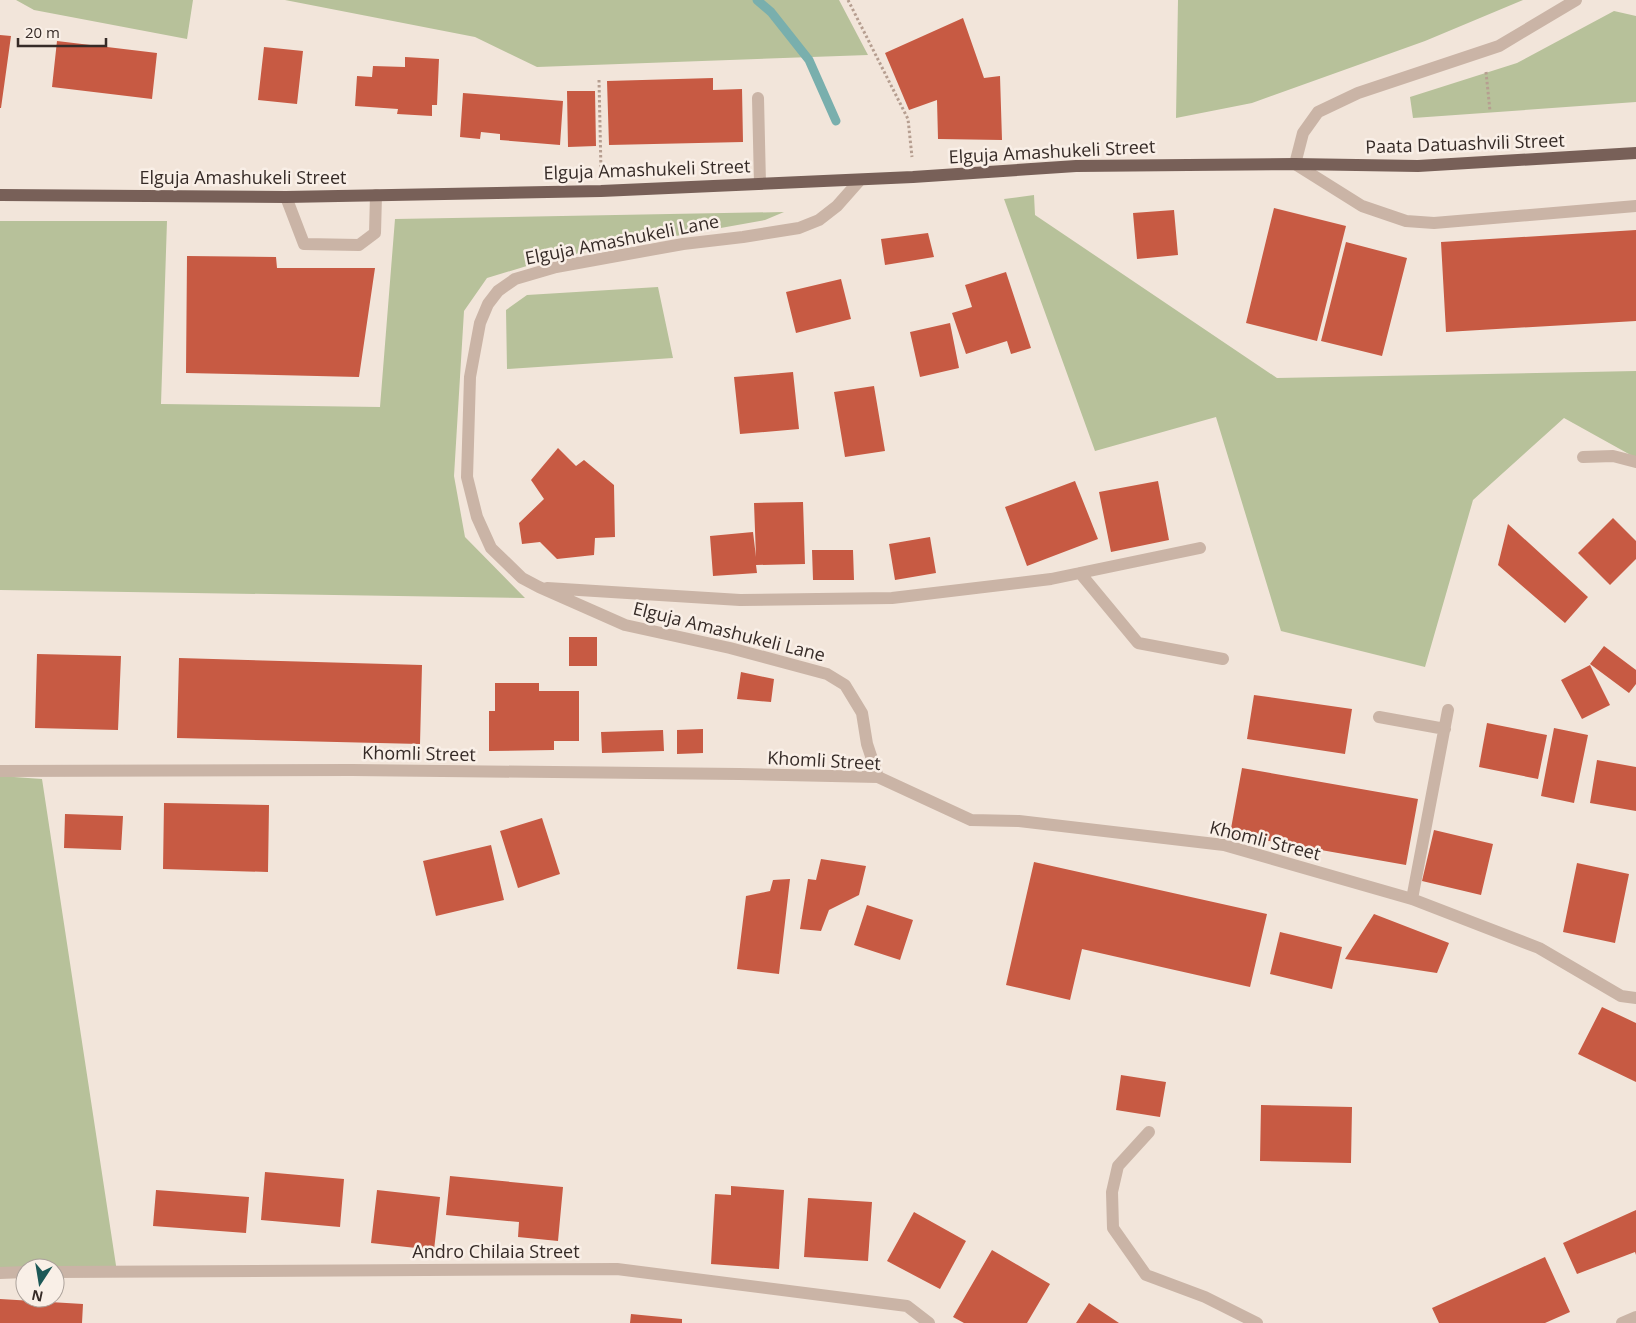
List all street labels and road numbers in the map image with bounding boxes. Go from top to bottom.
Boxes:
street label: Paata Datuashvili Street [1365,128,1565,158]
street label: Elguja Amashukeli Street [948,134,1156,168]
street label: Elguja Amashukeli Street [543,153,751,185]
street label: Elguja Amashukeli Street [140,165,346,189]
street label: Elguja Amashukeli Lane [523,208,721,270]
street label: Elguja Amashukeli Lane [631,596,828,667]
street label: Khomli Street [362,740,476,766]
street label: Khomli Street [767,745,881,775]
street label: Khomli Street [1207,815,1323,865]
street label: Andro Chilaia Street [412,1239,580,1263]

